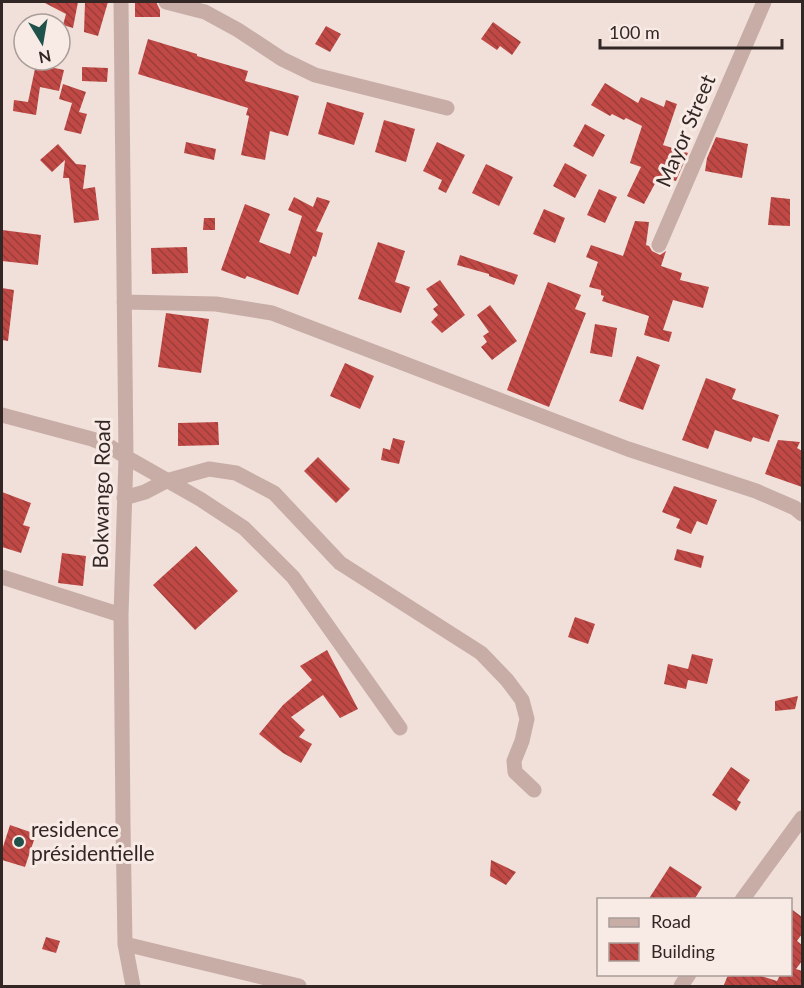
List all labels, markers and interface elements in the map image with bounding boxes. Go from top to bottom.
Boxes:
north arrow [12,12,72,72]
scale bar [600,12,782,50]
text: 100 m [609,21,660,43]
text: N [37,47,53,68]
street label: Mayor Street [650,70,720,190]
street label: Bokwango Road [87,419,114,569]
place label: residence présidentielle [31,816,155,865]
marker: residence présidentielle [12,835,26,849]
legend [597,898,792,976]
text: Road [651,910,691,932]
text: Building [651,940,715,962]

